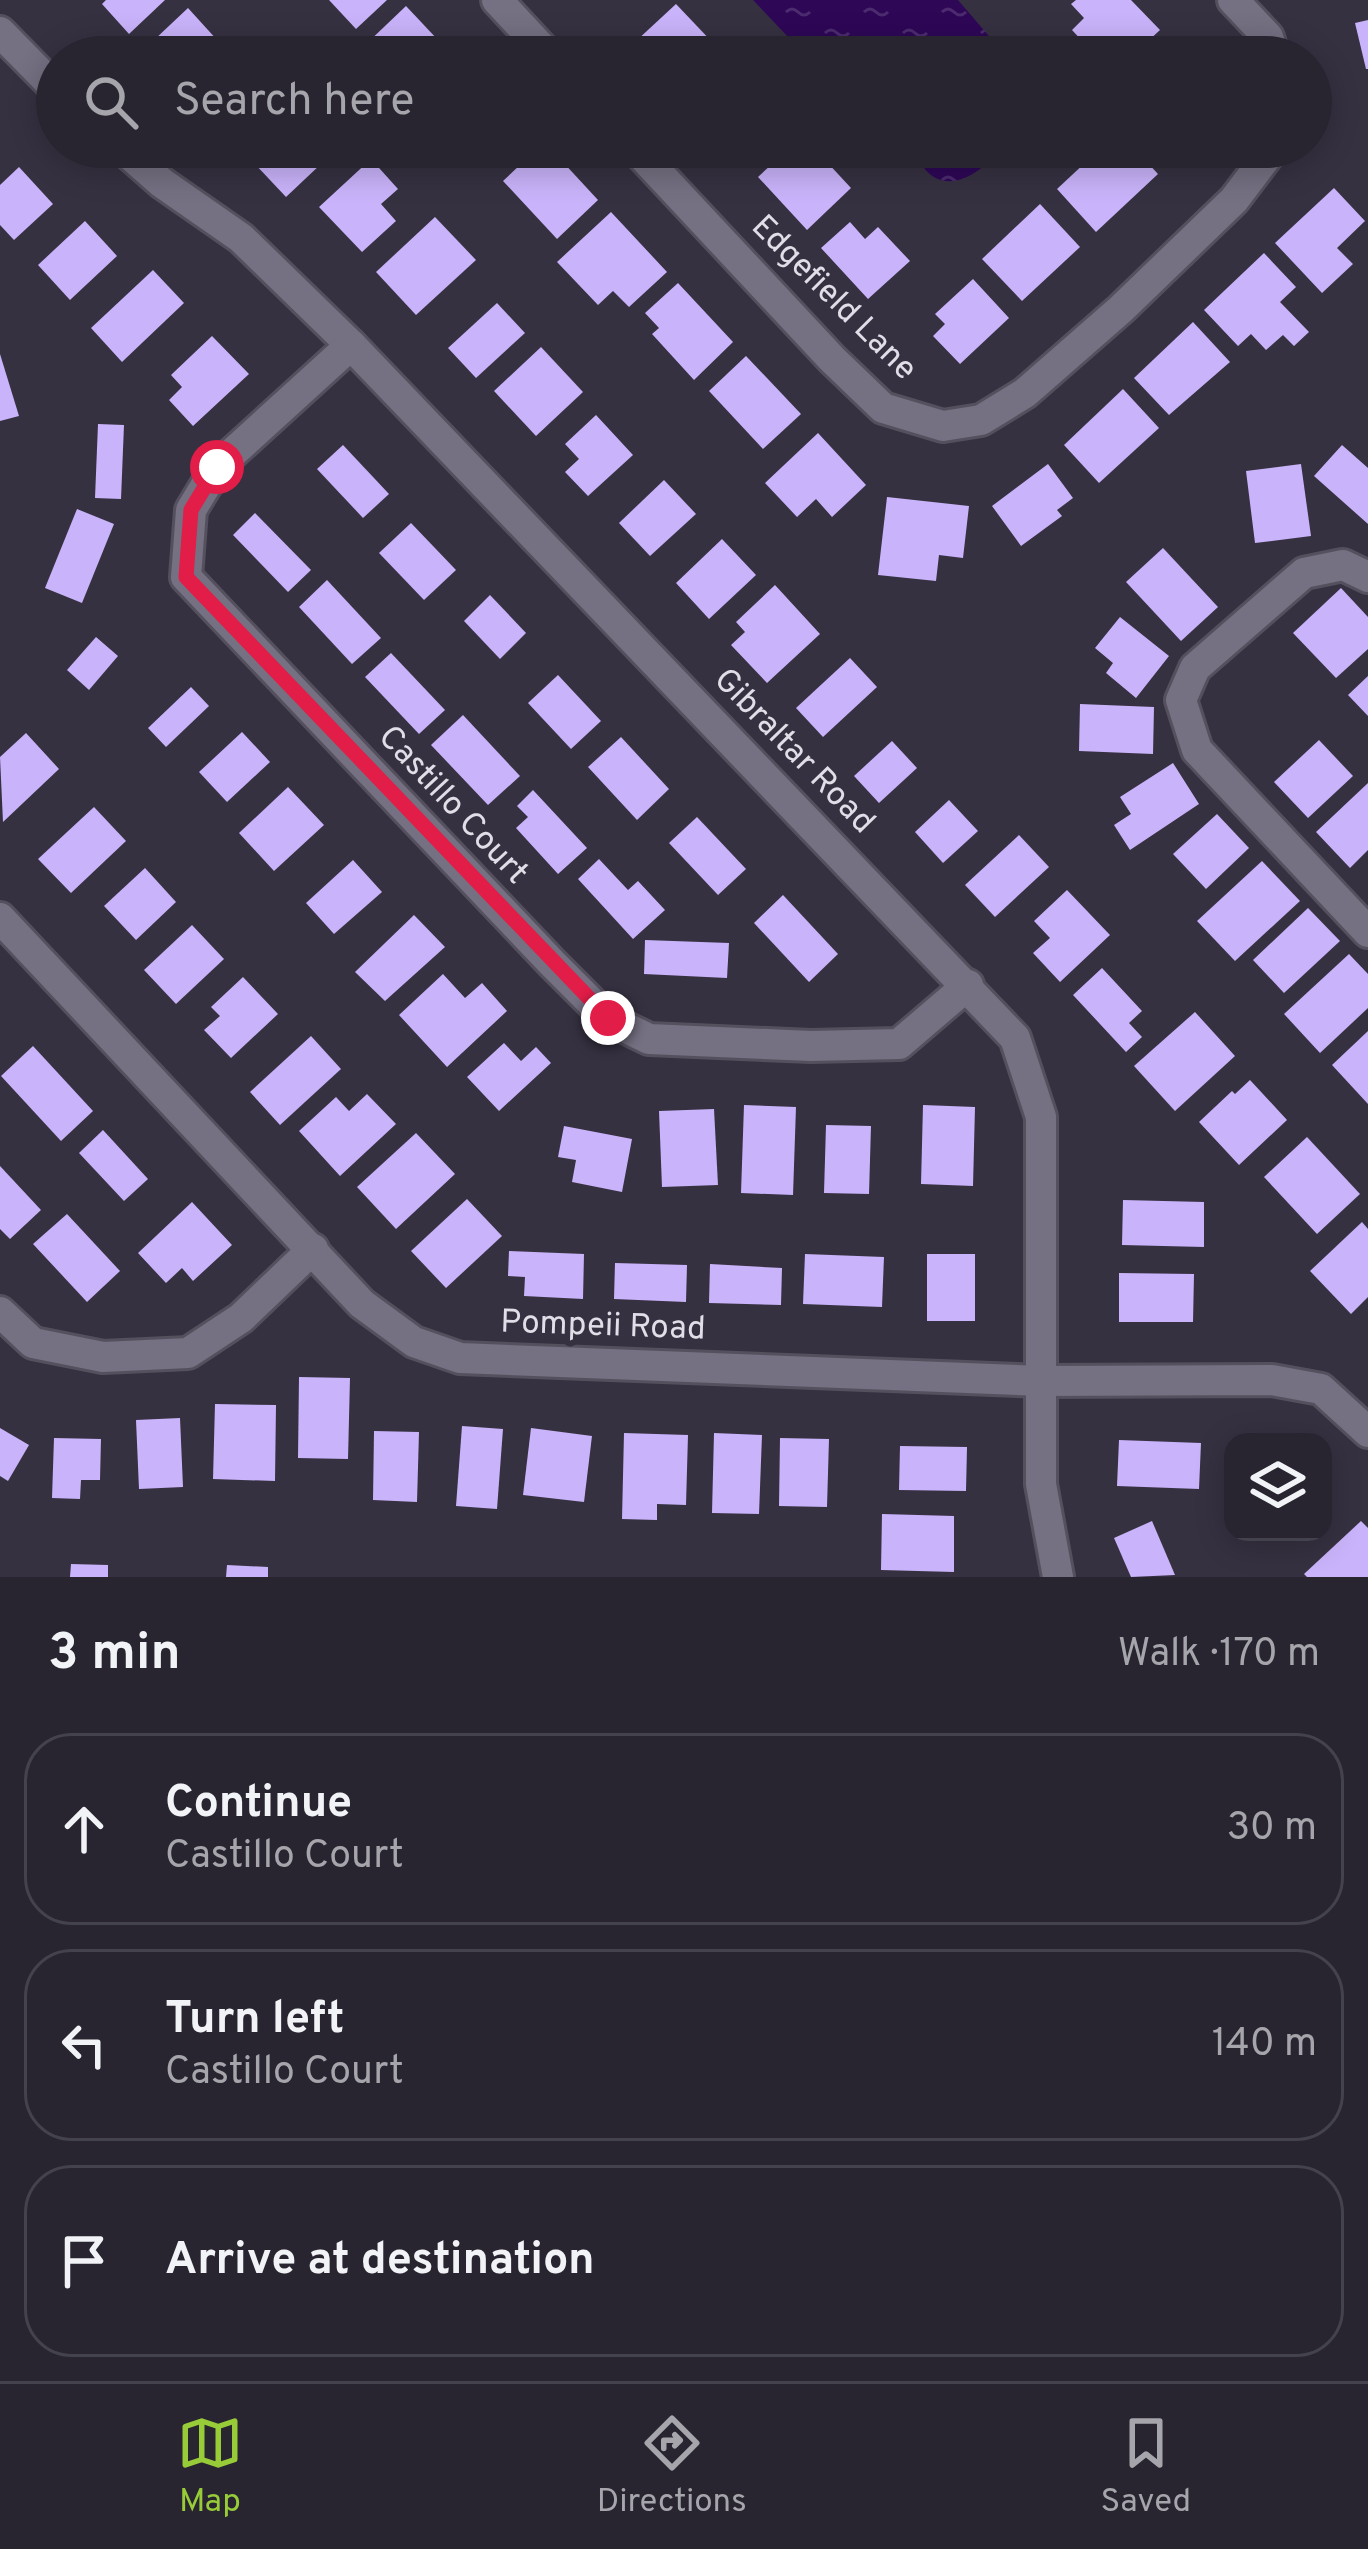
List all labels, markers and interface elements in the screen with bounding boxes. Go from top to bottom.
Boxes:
search box [36,36,1332,168]
icon: search [78,69,144,135]
text: Search here [174,74,414,131]
street label: Edgefield Lane [741,207,925,391]
route start [190,440,244,494]
street label: Gibraltar Road [703,660,883,844]
street label: Castillo Court [368,718,536,894]
route end [581,991,635,1045]
street label: Pompeii Road [500,1302,706,1352]
map controls [1224,1433,1332,1541]
button: layers [1224,1433,1332,1541]
text: 3 min [48,1623,181,1688]
text: Walk · 170 m [1118,1631,1320,1680]
text: Continue [165,1776,352,1833]
icon: ahead [51,1796,117,1862]
text: 30 m [1227,1805,1317,1854]
text: Castillo Court [165,1833,404,1882]
text: Turn left [165,1992,344,2049]
icon: left [51,2012,117,2078]
text: 140 m [1212,2021,1317,2070]
text: Castillo Court [165,2049,404,2098]
icon: arrive [51,2228,117,2294]
text: Arrive at destination [165,2233,595,2290]
tab: Map [177,2410,243,2524]
tab: Directions [597,2410,747,2524]
tab: Saved [1100,2410,1191,2524]

